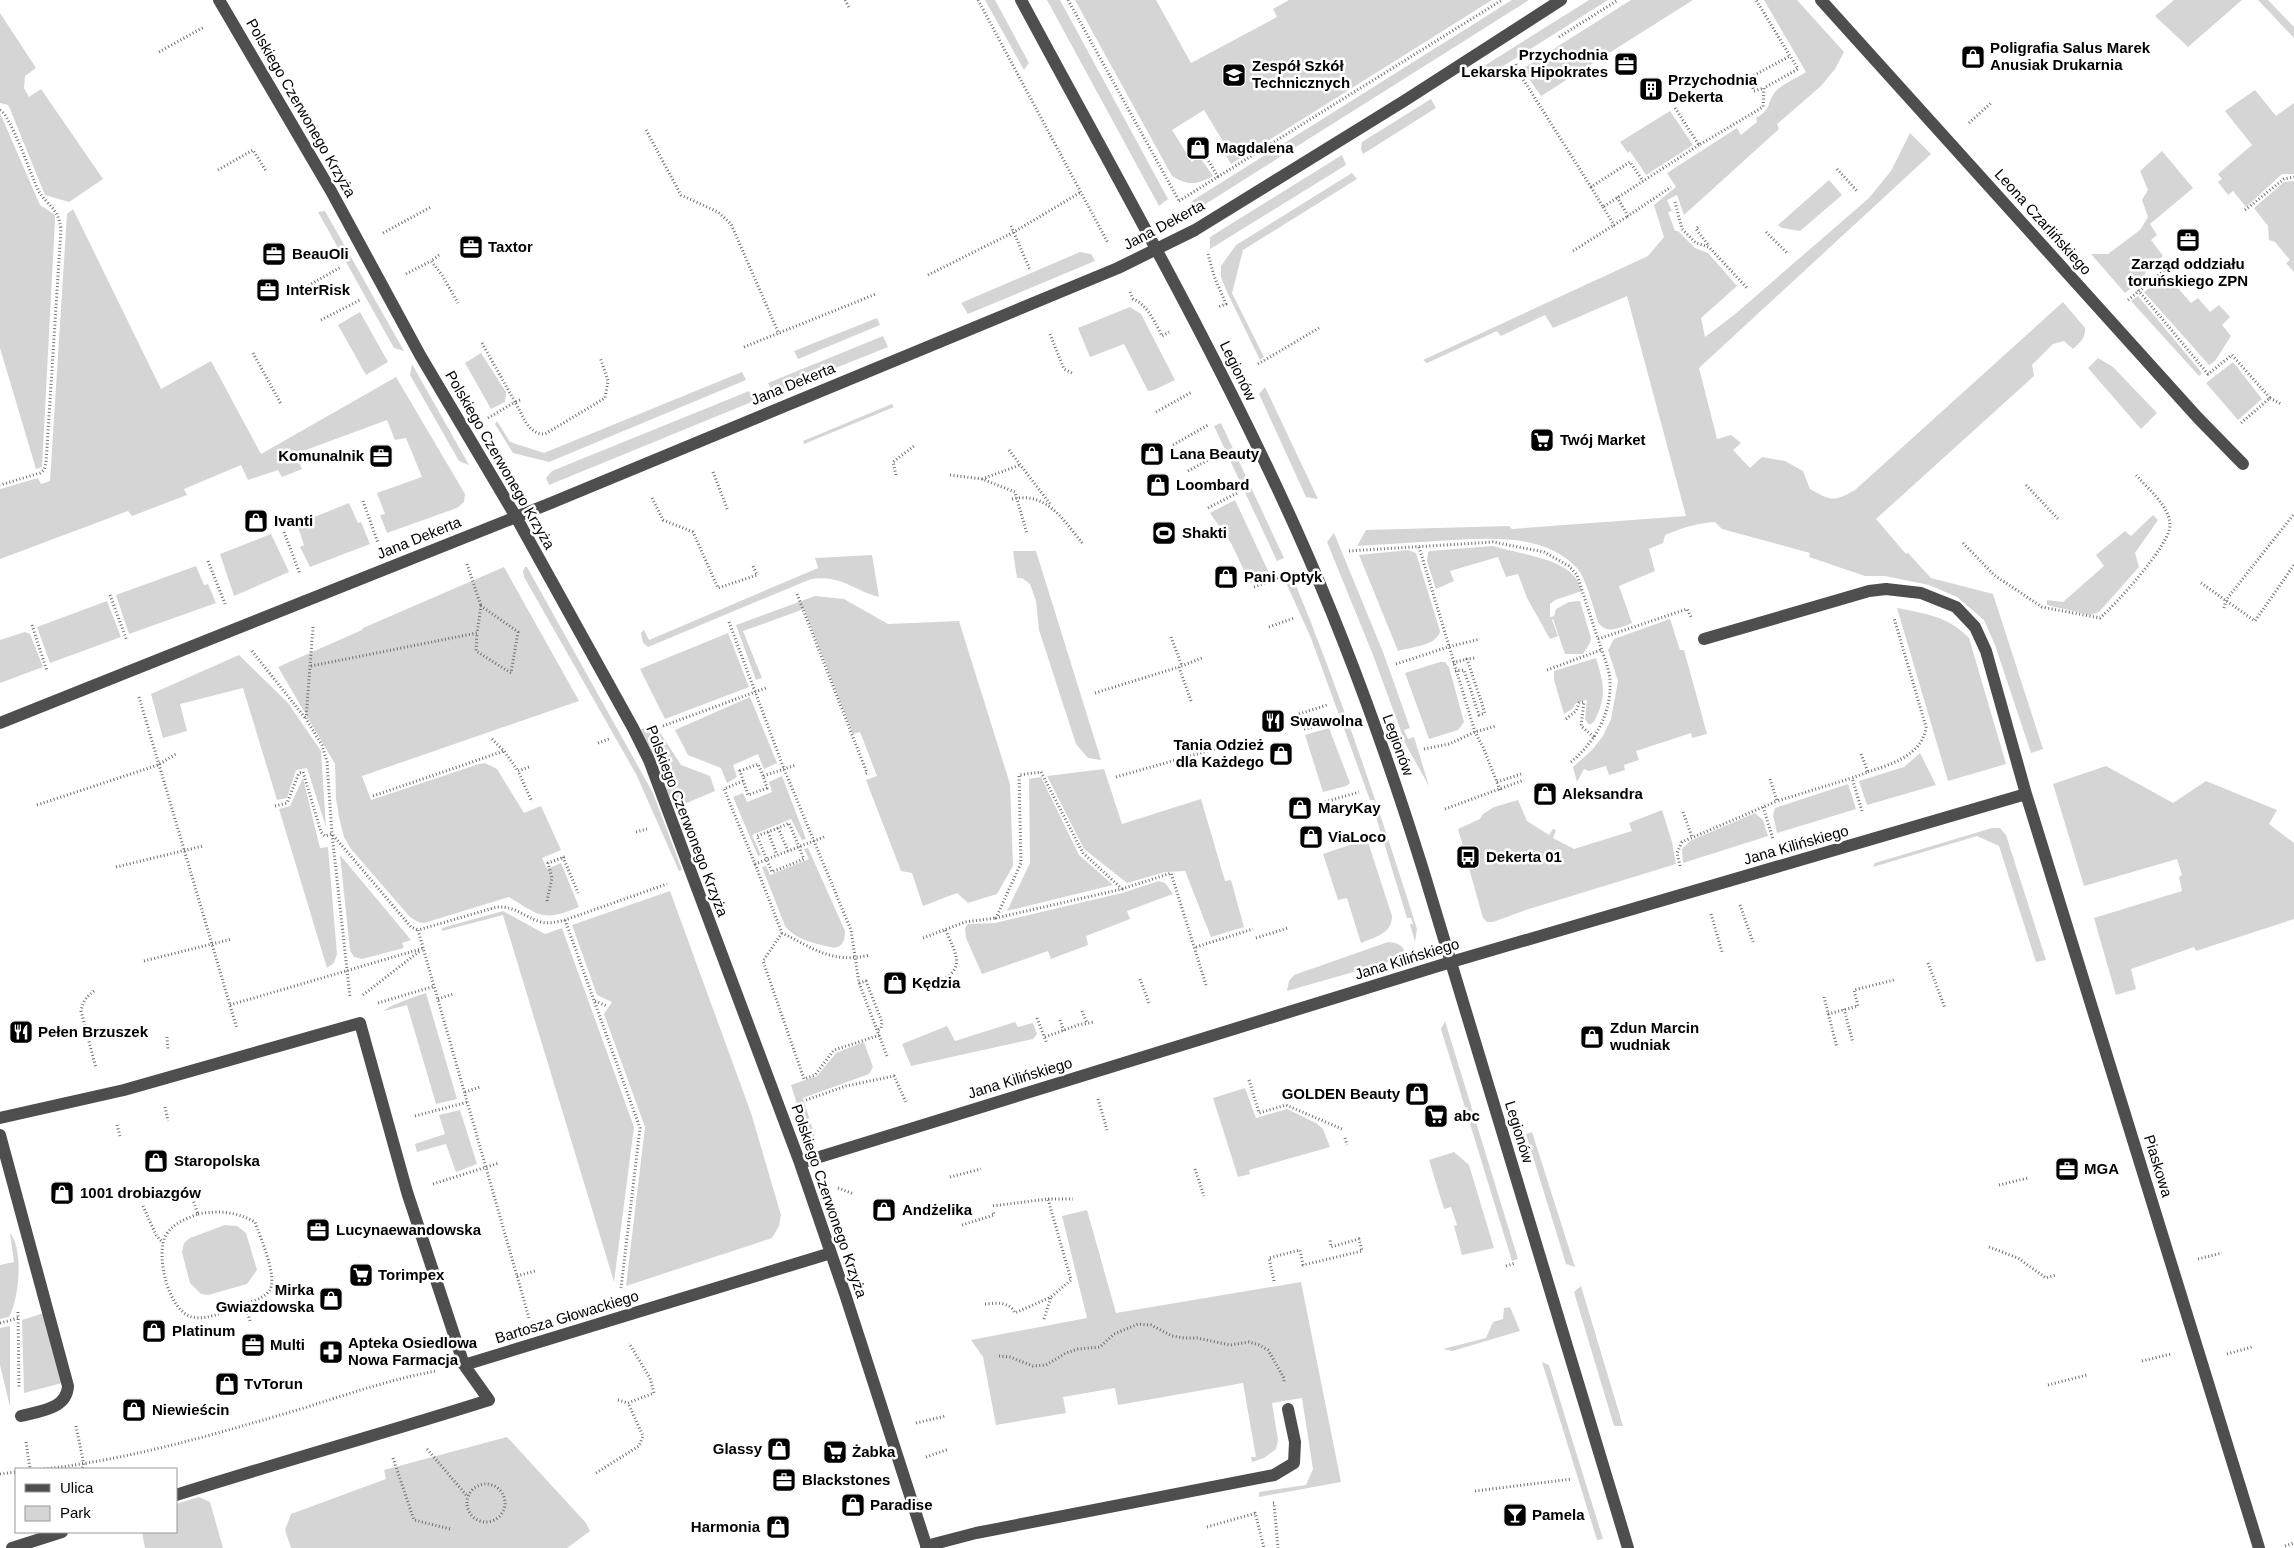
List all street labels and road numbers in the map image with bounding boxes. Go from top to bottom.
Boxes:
street label: Polskiego Czerwonego Krzyża [243,15,360,201]
street label: Leona Czarlińskiego [1992,165,2095,278]
street label: Jana Dekerta [1120,196,1208,253]
street label: Legionów [1217,338,1260,404]
street label: Jana Dekerta [748,359,838,408]
street label: Polskiego Czerwonego Krzyża [442,367,559,553]
street label: Jana Dekerta [374,513,464,562]
street label: Legionów [1380,712,1417,778]
street label: Polskiego Czerwonego Krzyża [643,723,732,919]
street label: Jana Kilińskiego [1741,821,1850,868]
street label: Jana Kilińskiego [1353,935,1461,982]
street label: Jana Kilińskiego [966,1054,1074,1101]
street label: Legionów [1502,1099,1537,1165]
street label: Polskiego Czerwonego Krzyża [788,1102,871,1300]
street label: Piaskowa [2141,1133,2176,1200]
street label: Bartosza Głowackiego [493,1287,641,1346]

